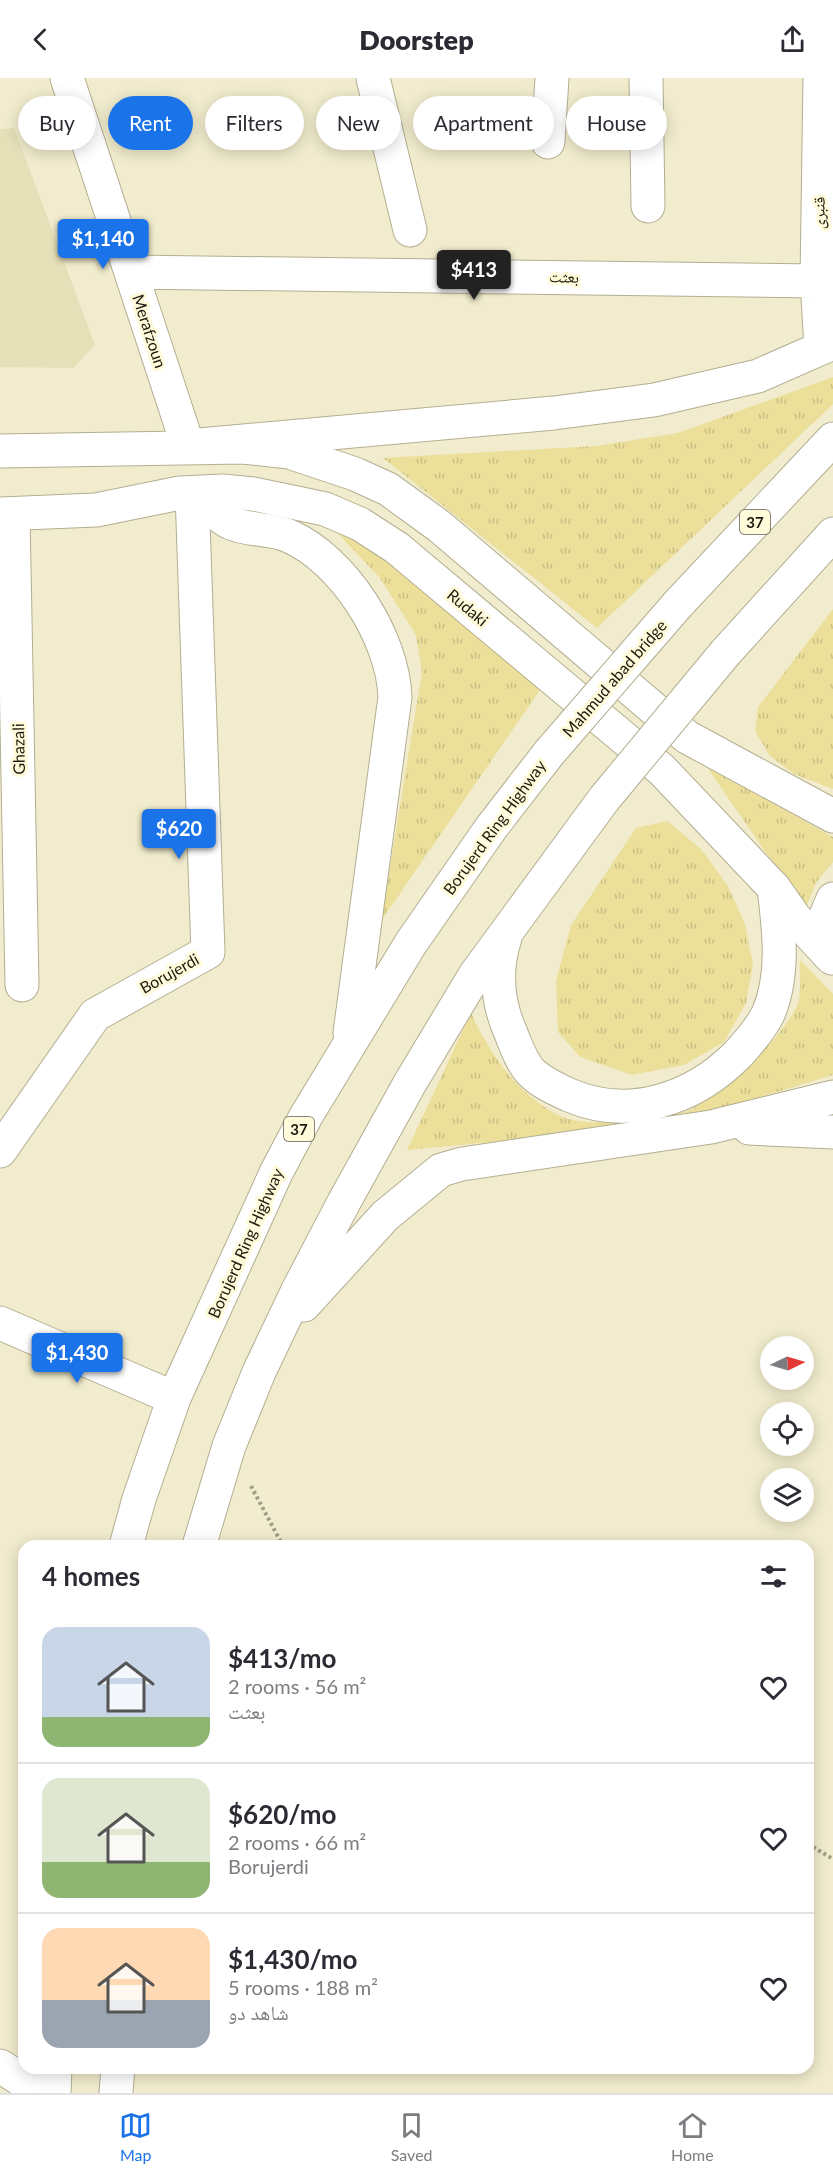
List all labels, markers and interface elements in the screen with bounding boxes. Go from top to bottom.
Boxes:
icon: back [24,23,57,56]
text: Doorstep [359,23,474,56]
icon: share [776,23,809,56]
chip: Buy [18,96,96,150]
chip: Rent [108,96,193,150]
chip: Filters [205,96,304,150]
chip: New [316,96,401,150]
chip: Apartment [413,96,554,150]
chip: House [566,96,667,150]
street label: قنبری [808,197,830,229]
pin: $1,140 [54,219,152,270]
text: $1,140 [72,226,134,250]
pin: $413 [438,250,510,301]
text: $413 [451,257,497,281]
street label: بعثت [549,266,579,286]
street label: Merafzoun [129,292,171,370]
road number: 37 [740,510,770,534]
street label: Rudaki [444,584,492,630]
street label: Mahmud abad bridge [558,616,670,740]
street label: Ghazali [8,723,28,775]
street label: Borujerd Ring Highway [439,755,550,898]
pin: $620 [143,809,215,860]
text: $620 [156,816,202,840]
street label: Borujerdi [136,949,202,997]
road number: 37 [284,1117,314,1141]
street label: Borujerd Ring Highway [203,1165,287,1321]
pin: $1,430 [28,1333,126,1384]
north arrow [760,1336,814,1390]
map controls [760,1336,814,1522]
text: $1,430 [46,1340,108,1364]
button: locate [760,1402,814,1456]
button: layers [760,1468,814,1522]
text: 4 homes [42,1560,140,1592]
icon: filters [757,1560,790,1593]
text: $413/mo [228,1642,336,1674]
icon: home [90,1651,162,1723]
icon: heart [757,1671,790,1704]
text: 2 rooms · 56 m² [228,1674,366,1698]
text: بعثت [228,1699,265,1723]
text: $620/mo [228,1798,336,1830]
icon: home [90,1802,162,1874]
icon: heart [757,1822,790,1855]
text: 2 rooms · 66 m² [228,1830,366,1854]
text: Borujerdi [228,1854,309,1878]
text: $1,430/mo [228,1943,358,1975]
icon: home [90,1952,162,2024]
icon: heart [757,1972,790,2005]
text: 5 rooms · 188 m² [228,1975,378,1999]
text: شاهد دو [228,2000,289,2024]
tab: Map [119,2109,152,2164]
tab: Saved [391,2109,433,2164]
tab: Home [671,2109,714,2164]

